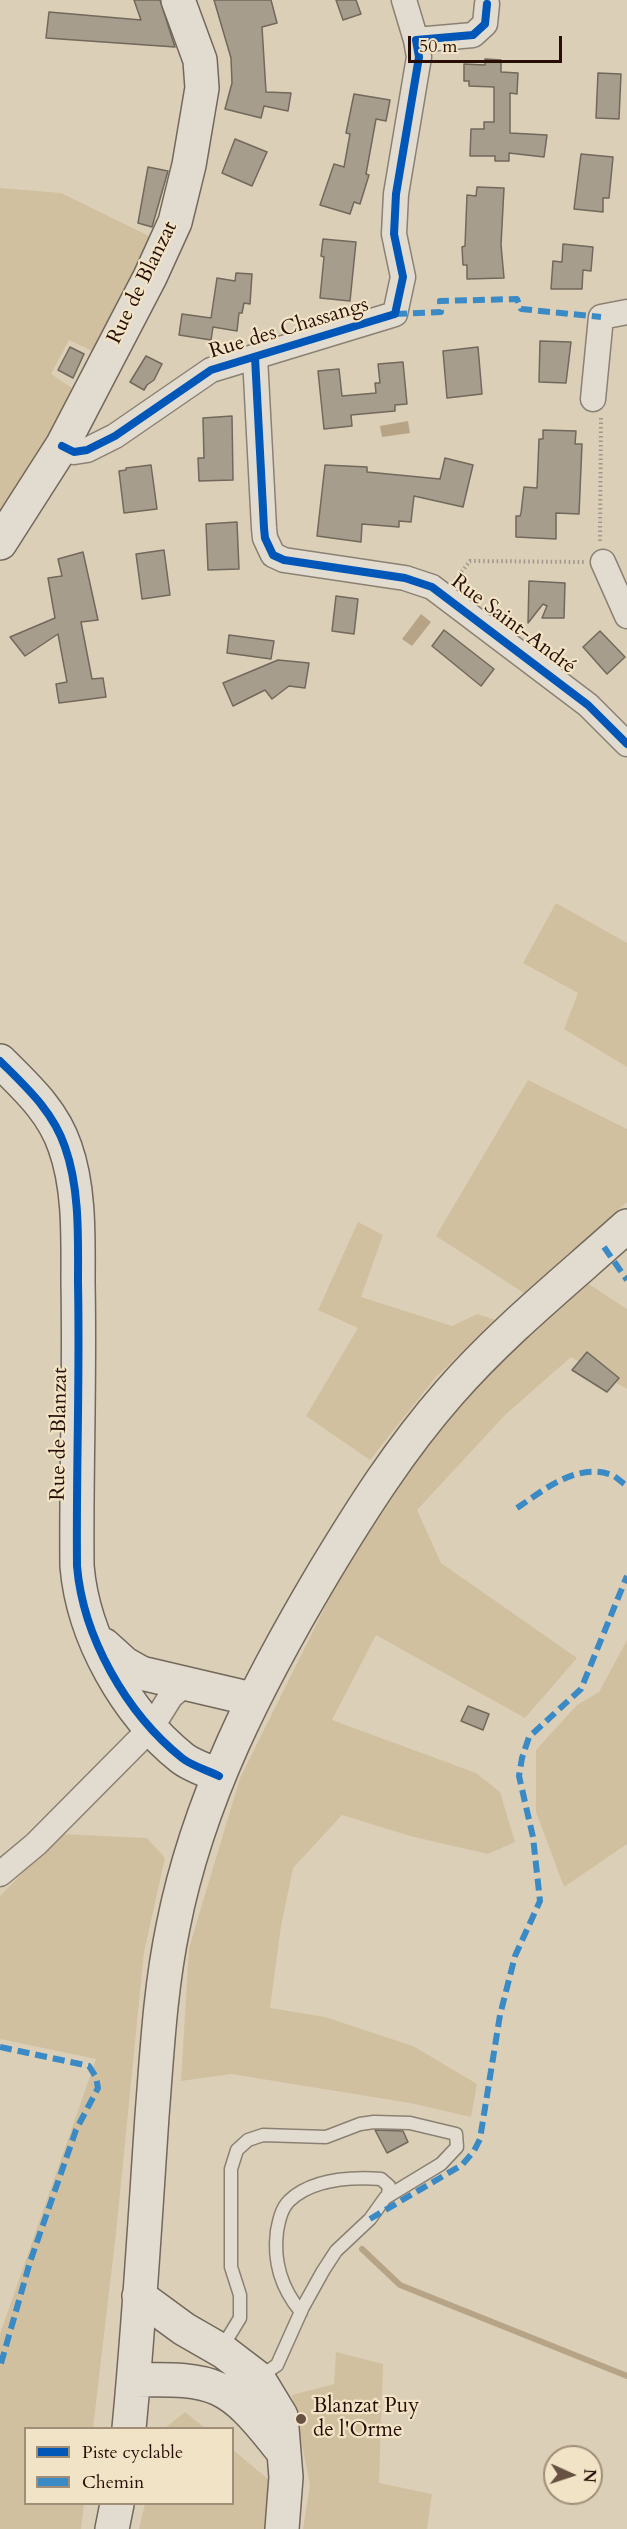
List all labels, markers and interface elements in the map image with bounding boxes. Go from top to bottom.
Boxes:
scale bar [411,24,566,62]
text: 50 m [419,34,458,59]
street label: Rue de Blanzat [102,218,184,348]
street label: Rue des Chassangs [206,293,372,365]
street label: Rue Saint-André [446,570,580,680]
street label: Rue de Blanzat [46,1367,74,1501]
place label: Blanzat Puy de l'Orme [313,2394,419,2444]
marker: Blanzat Puy de l'Orme [294,2412,308,2426]
legend [24,2427,234,2505]
text: Piste cyclable [82,2440,183,2465]
north arrow [543,2445,603,2505]
text: N [578,2468,600,2483]
text: Chemin [82,2470,144,2495]

